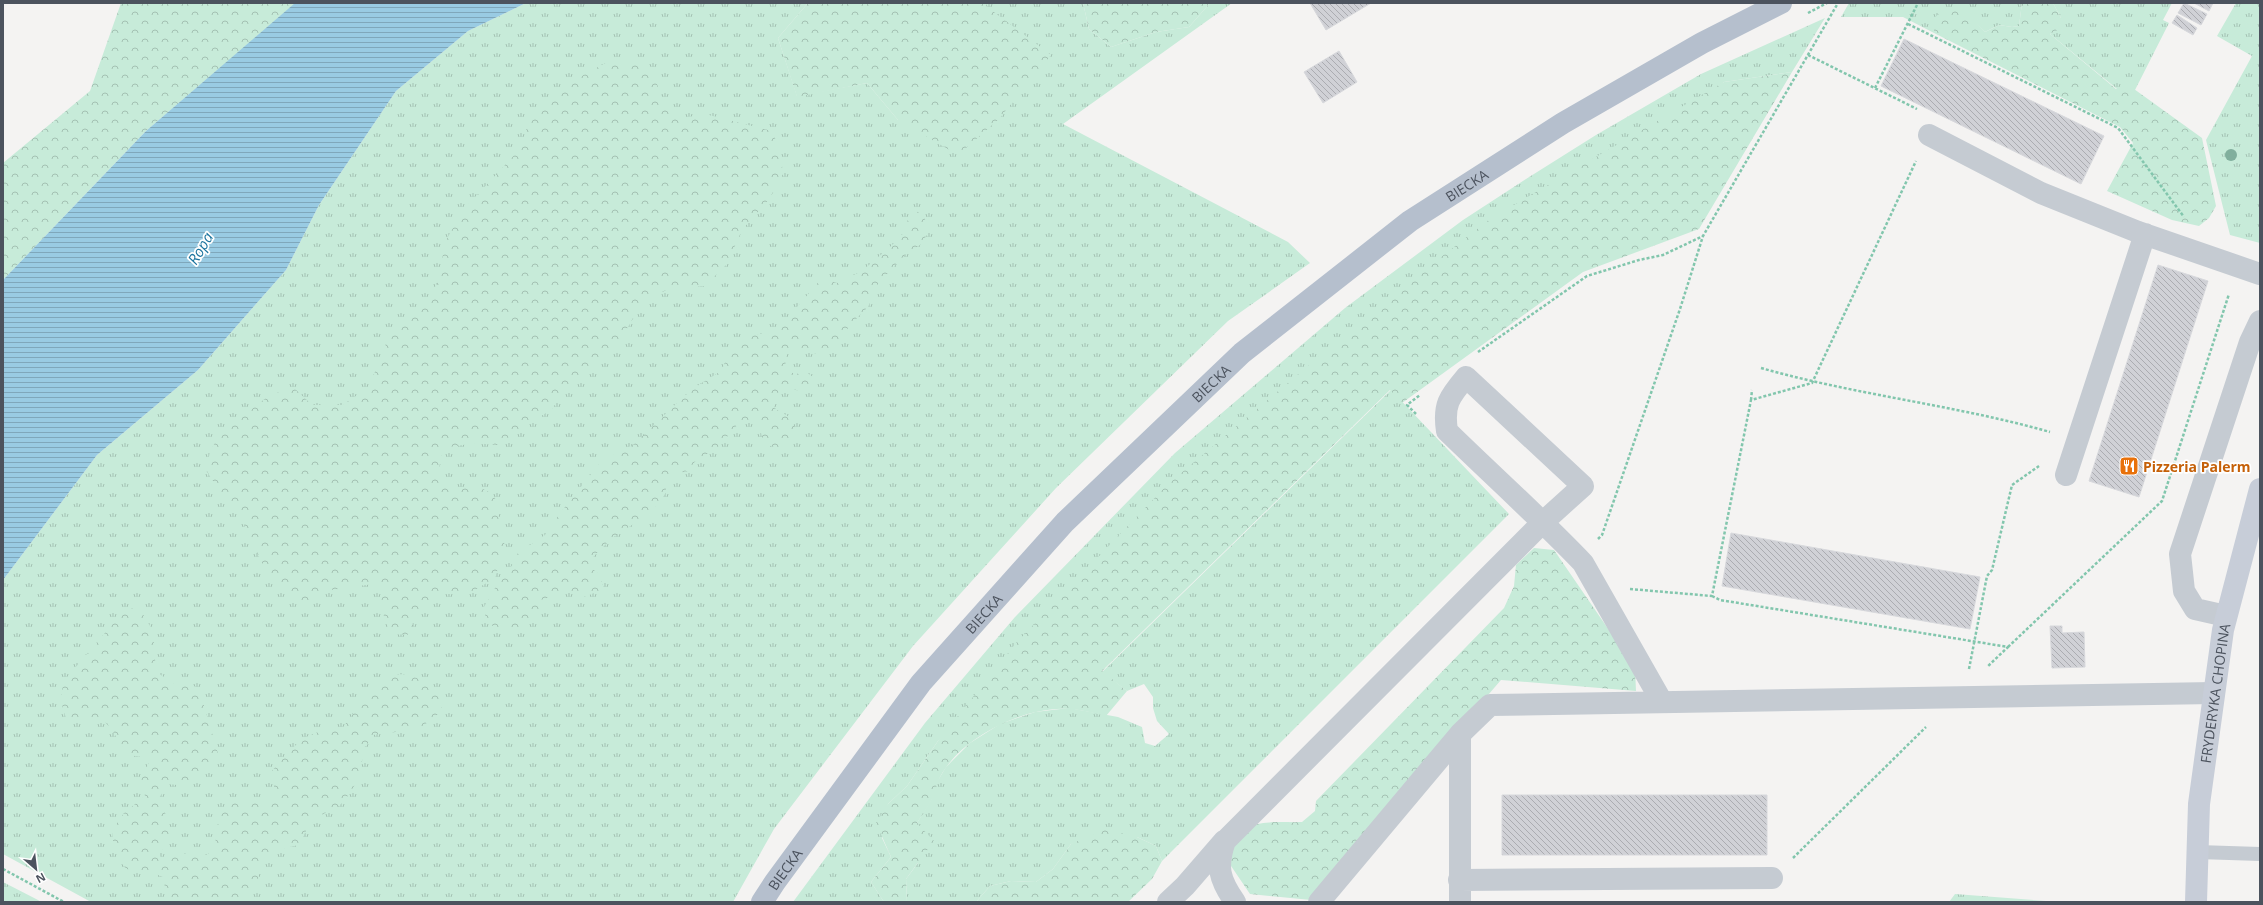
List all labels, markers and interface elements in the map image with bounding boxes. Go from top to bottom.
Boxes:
street label: BIECKA [1441,164,1491,206]
water label: Ropa [183,228,218,268]
street label: BIECKA [1187,360,1234,406]
restaurant icon: Pizzeria Palerm [2118,455,2140,477]
place label: Pizzeria Palerm [2143,457,2251,476]
street label: BIECKA [960,589,1006,637]
street label: FRYDERYKA CHOPINA [2195,621,2234,764]
street label: BIECKA [763,844,806,893]
north arrow [16,849,56,889]
text: N [33,870,48,887]

